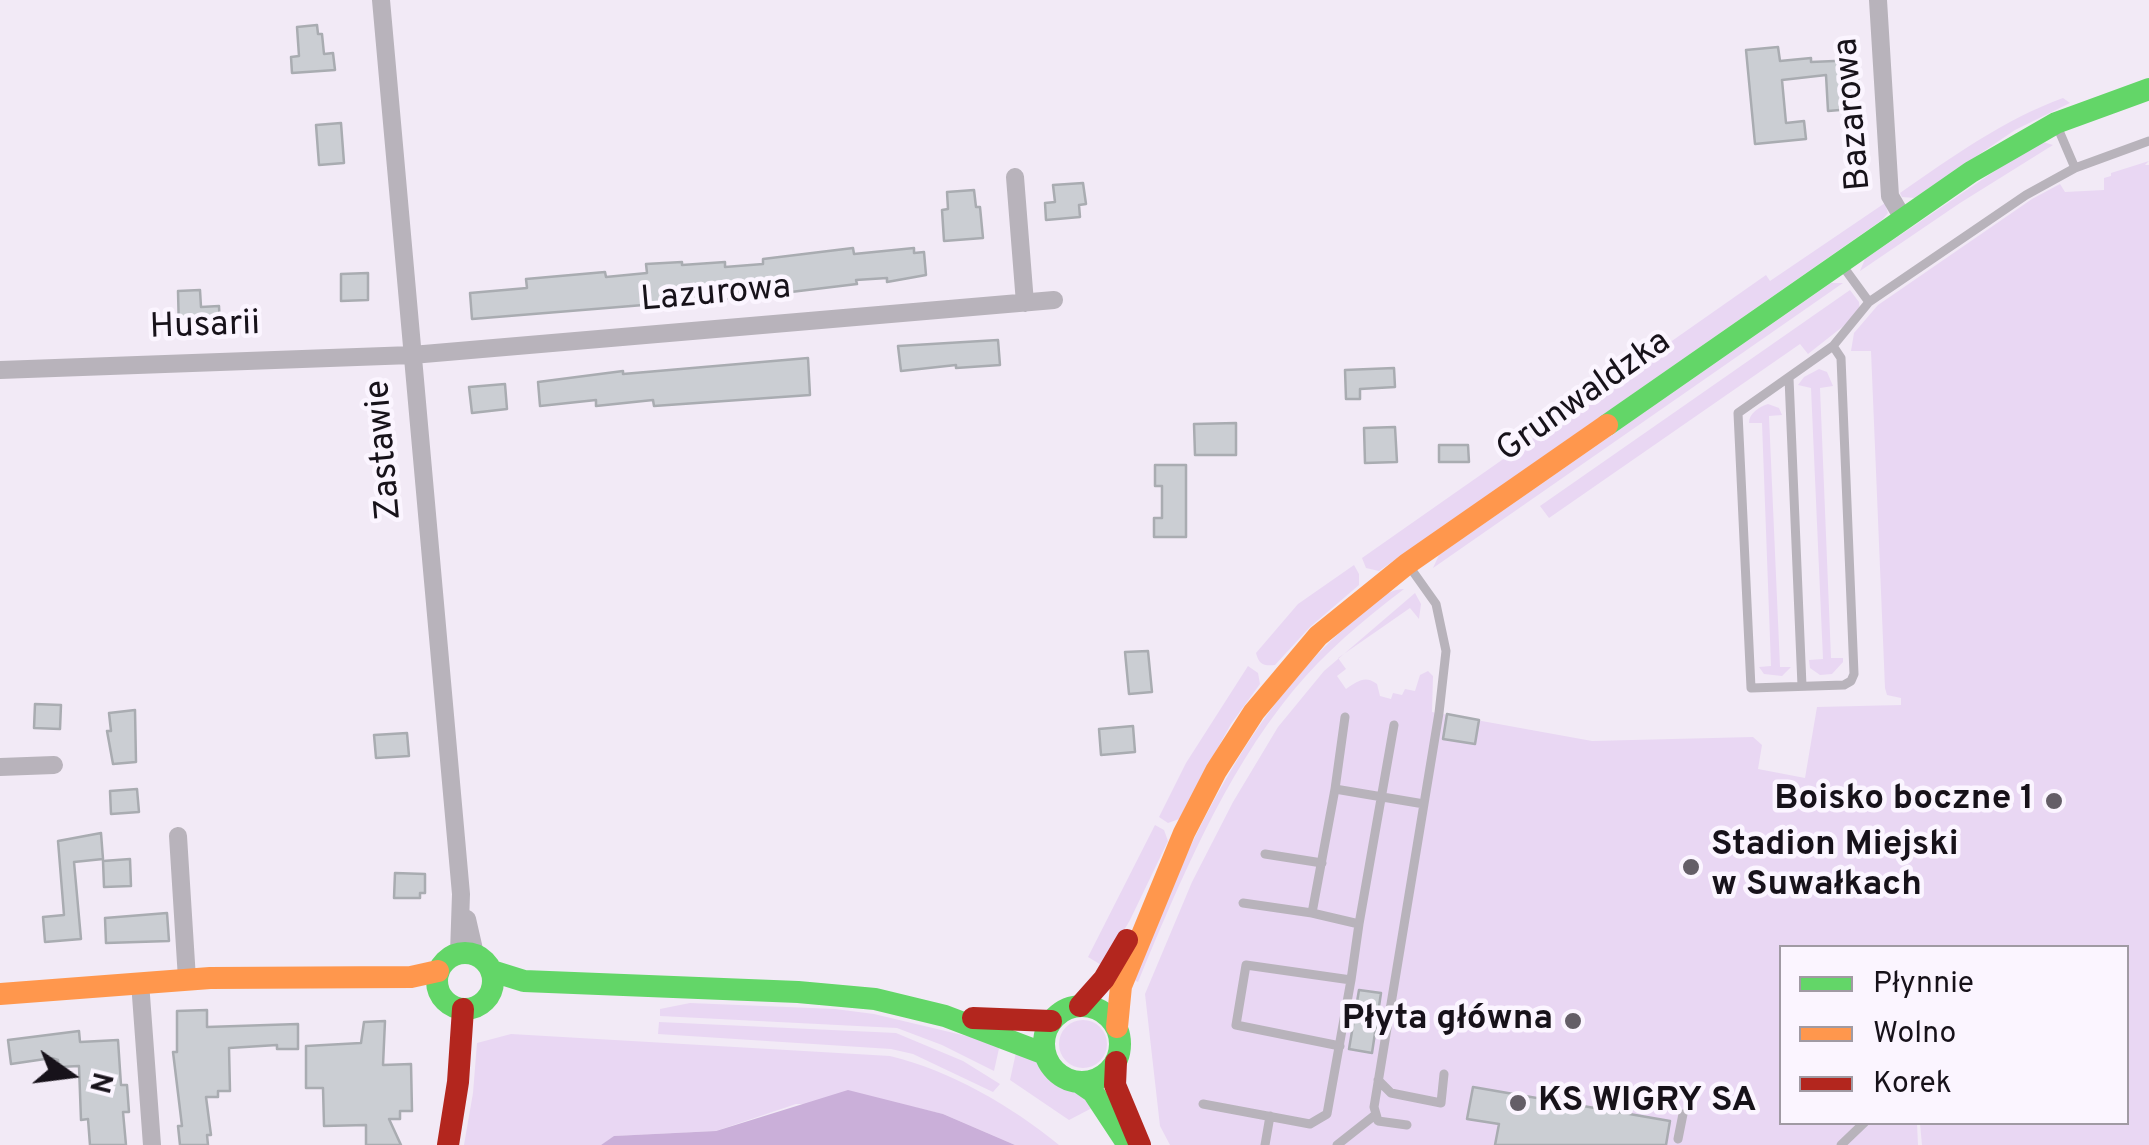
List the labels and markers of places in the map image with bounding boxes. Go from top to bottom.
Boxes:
place label: Boisko boczne 1 [1774,780,2034,822]
marker: Boisko boczne 1 [2043,790,2065,812]
place label: Stadion Miejski w Suwałkach [1711,826,1959,908]
marker: Stadion Miejski w Suwałkach [1680,856,1702,878]
place label: Płyta główna [1342,1000,1553,1042]
marker: Płyta główna [1562,1010,1584,1032]
place label: KS WIGRY SA [1538,1082,1757,1124]
marker: KS WIGRY SA [1507,1092,1529,1114]

